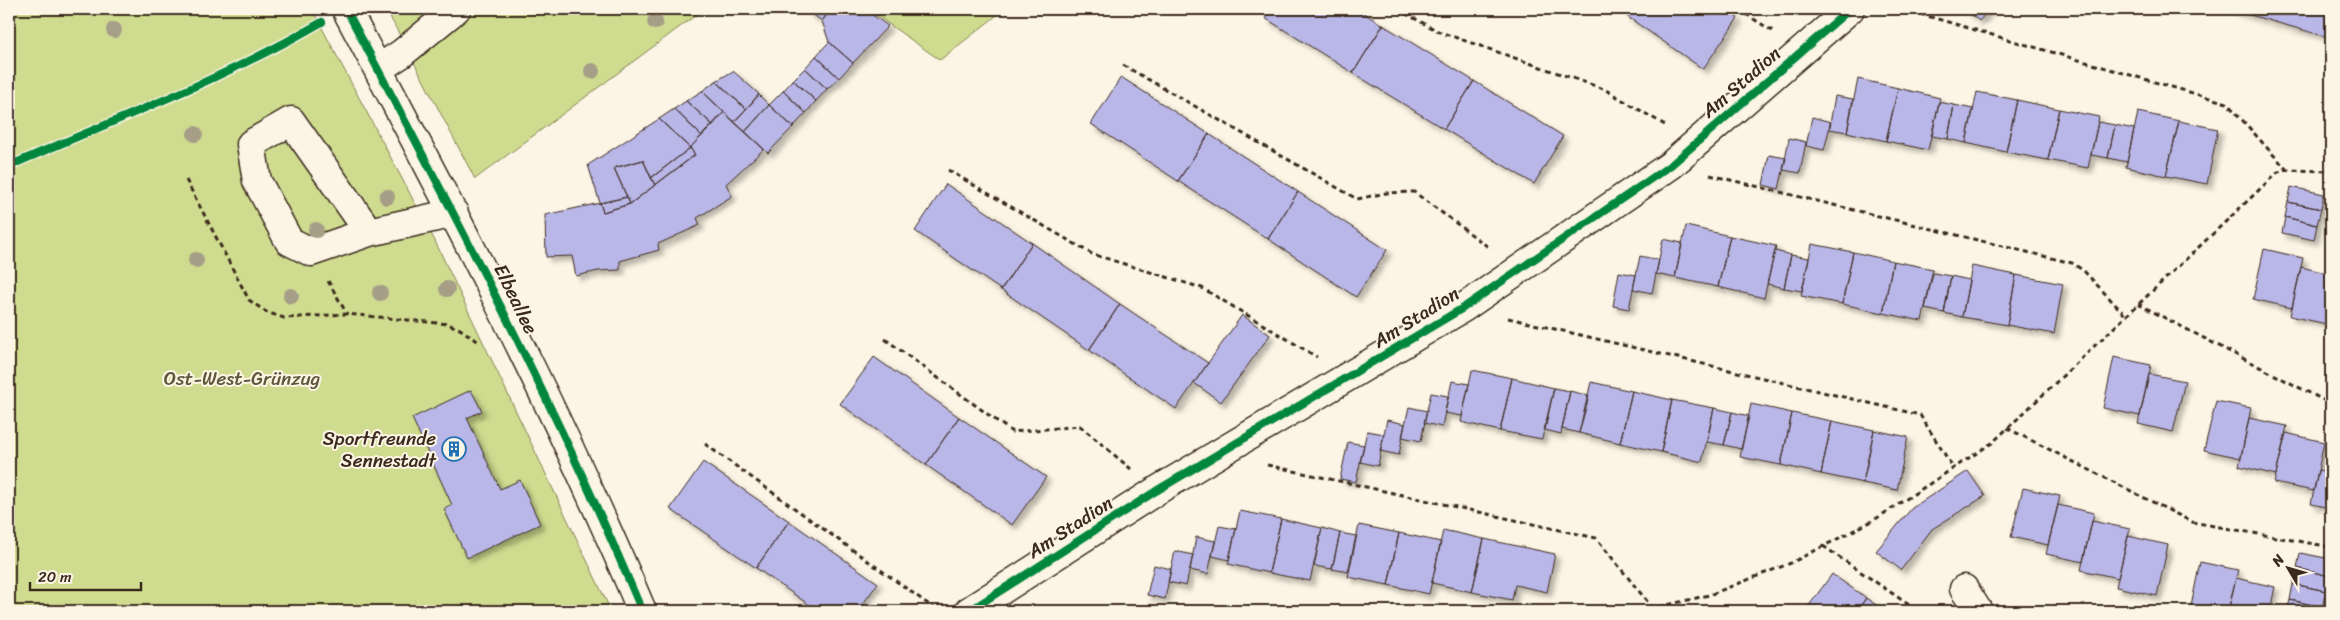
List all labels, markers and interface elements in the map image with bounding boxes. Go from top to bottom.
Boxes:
street label: Am Stadion [1693,38,1788,127]
street label: Elbeallee [485,258,547,340]
street label: Am Stadion [1365,277,1466,357]
park label: Ost-West-Grünzug [164,362,321,395]
place label: Sportfreunde Sennestadt [323,422,437,477]
building icon: Sportfreunde Sennestadt [441,436,467,462]
street label: Am Stadion [1020,487,1120,568]
north arrow [2262,542,2312,592]
text: N [2265,549,2291,573]
scale bar [30,560,141,592]
text: 20 m [38,564,72,590]

